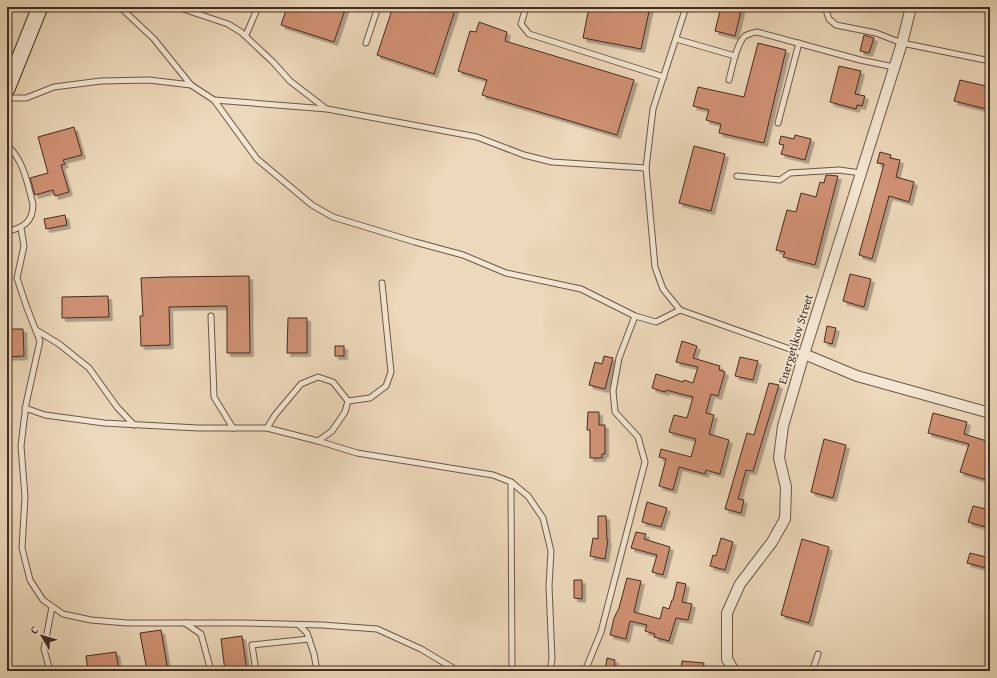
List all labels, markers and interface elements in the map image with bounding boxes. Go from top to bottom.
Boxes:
street label: Energetikov Street [773,291,817,386]
north arrow [22,616,62,656]
text: С [26,622,42,637]

